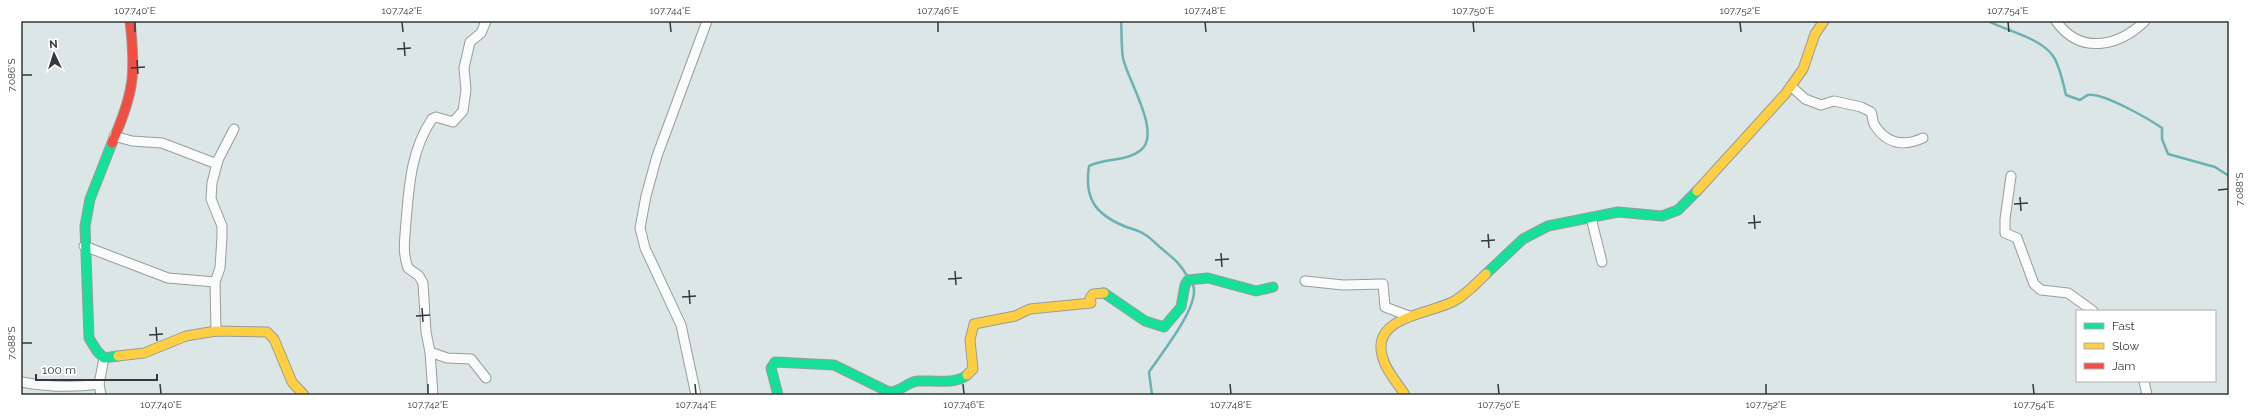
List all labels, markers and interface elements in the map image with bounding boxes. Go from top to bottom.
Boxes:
text: 107.740°E [114,5,156,16]
text: 107.742°E [382,5,422,16]
text: 107.744°E [649,5,691,16]
text: 107.746°E [917,5,959,16]
text: 107.748°E [1184,5,1226,16]
text: 107.750°E [1452,5,1494,16]
text: 107.752°E [1719,5,1761,16]
text: 107.754°E [1987,5,2029,16]
north arrow [34,34,74,74]
text: N [49,38,58,51]
text: 7.086°S [6,58,17,92]
text: 7.088°S [2234,172,2245,206]
legend [2076,310,2216,382]
text: Fast [2112,319,2135,333]
text: 7.088°S [6,326,17,360]
text: Slow [2112,339,2139,353]
scale bar [36,356,157,382]
text: Jam [2112,359,2135,373]
text: 100 m [42,363,76,377]
text: 107.740°E [140,399,182,410]
text: 107.742°E [408,399,448,410]
text: 107.744°E [675,399,717,410]
text: 107.746°E [943,399,985,410]
text: 107.748°E [1210,399,1252,410]
text: 107.750°E [1478,399,1520,410]
text: 107.752°E [1745,399,1787,410]
text: 107.754°E [2013,399,2055,410]

